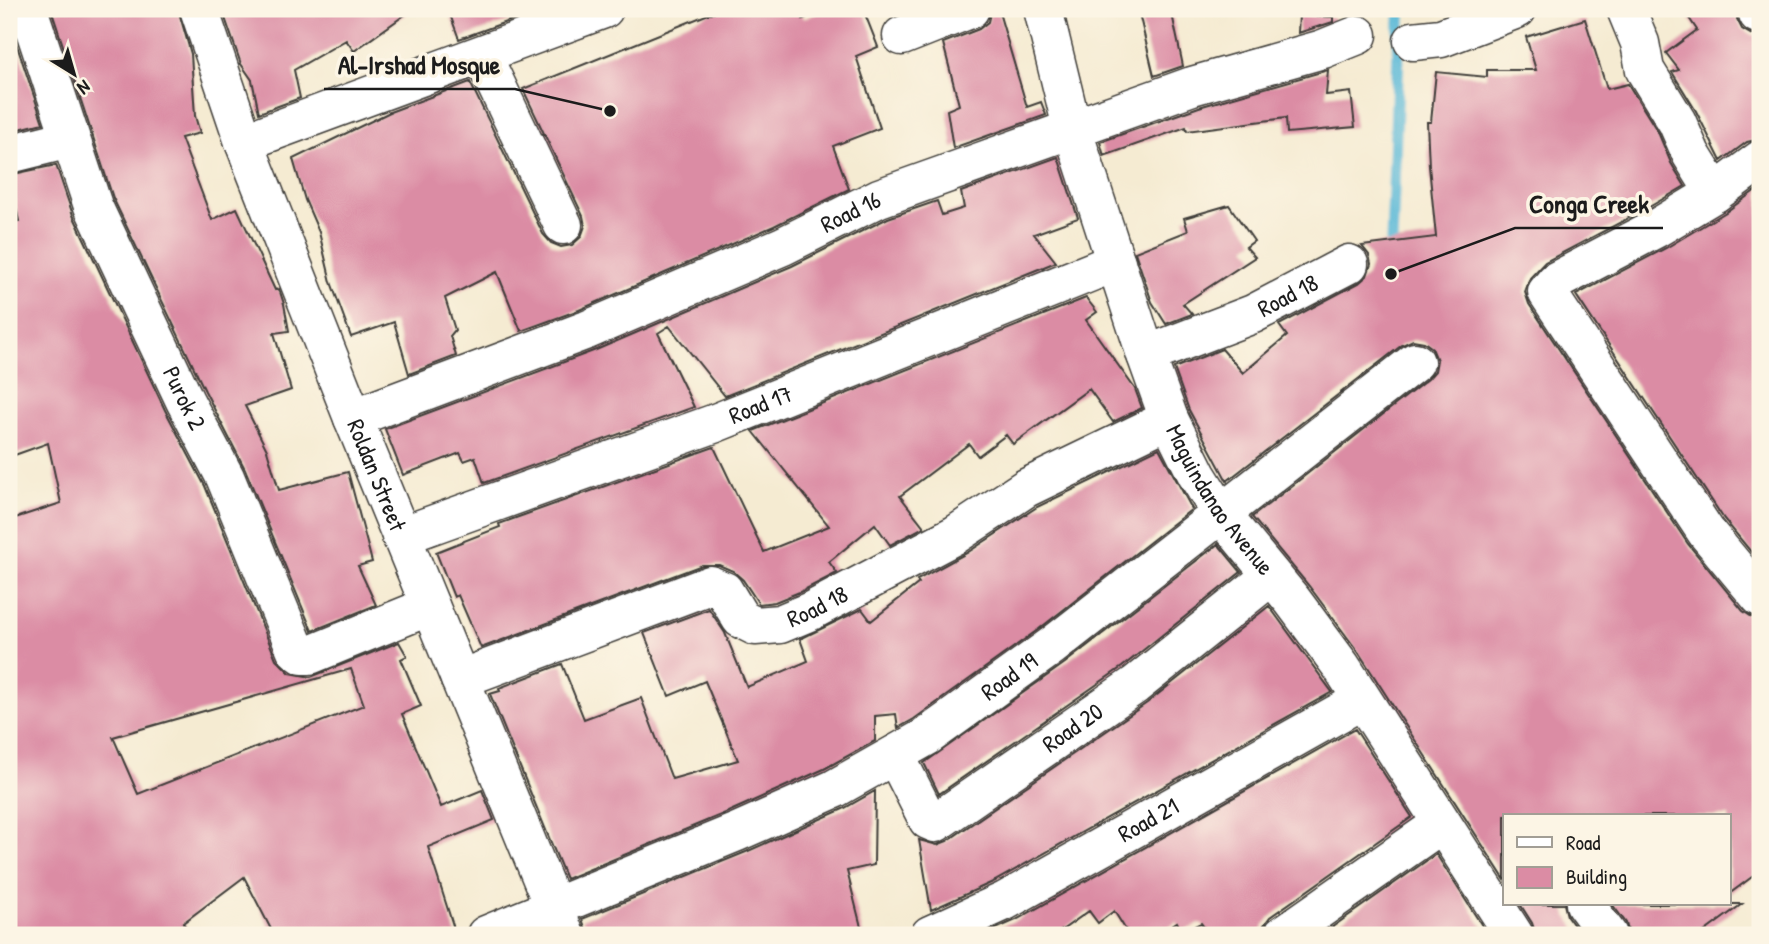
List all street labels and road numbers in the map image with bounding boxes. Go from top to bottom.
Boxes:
street label: Road 16 [815,183,886,240]
street label: Road 18 [1252,266,1323,324]
street label: Purok 2 [156,361,214,435]
street label: Road 17 [724,377,797,431]
street label: Roldan Street [340,414,415,536]
street label: Maguindanao Avenue [1159,419,1282,582]
street label: Road 18 [782,577,853,634]
street label: Road 19 [974,645,1044,707]
street label: Road 20 [1036,695,1109,759]
street label: Road 21 [1112,789,1184,849]

